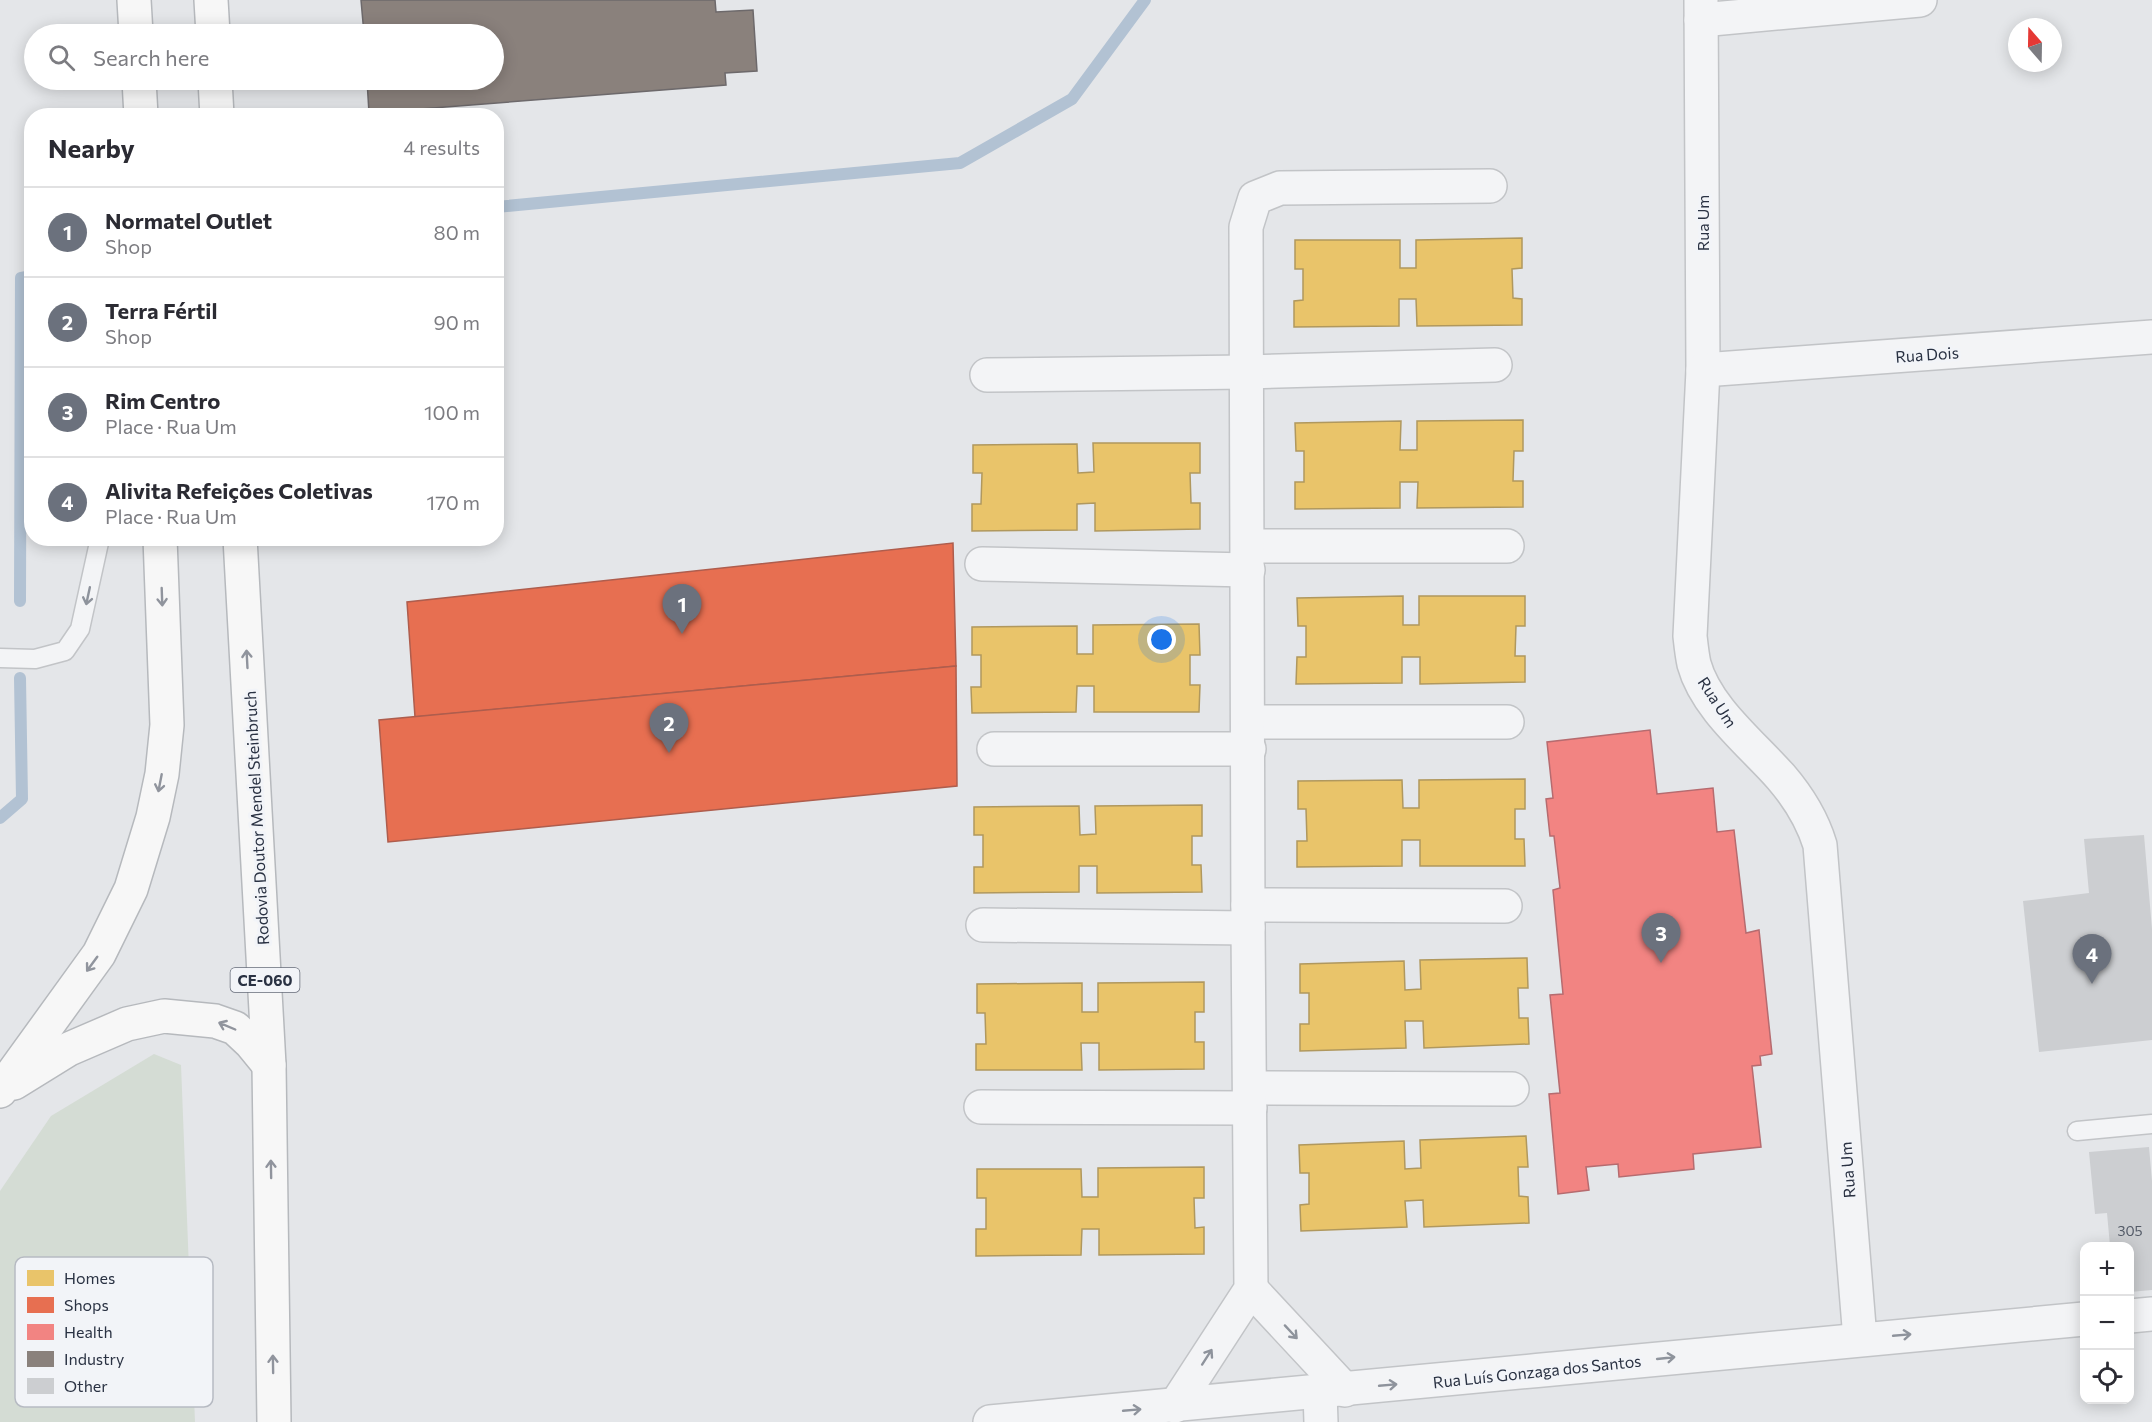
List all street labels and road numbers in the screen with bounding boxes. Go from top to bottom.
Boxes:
street label: Rua Um [1693,195,1712,251]
street label: Rua Dois [1895,342,1959,366]
street label: Rua Um [1695,673,1741,731]
street label: Rodovia Doutor Mendel Steinbruch [240,690,272,946]
road number: CE-060 [230,968,300,992]
street label: Rua Um [1836,1141,1858,1199]
street label: Rua Luís Gonzaga dos Santos [1432,1351,1642,1391]

